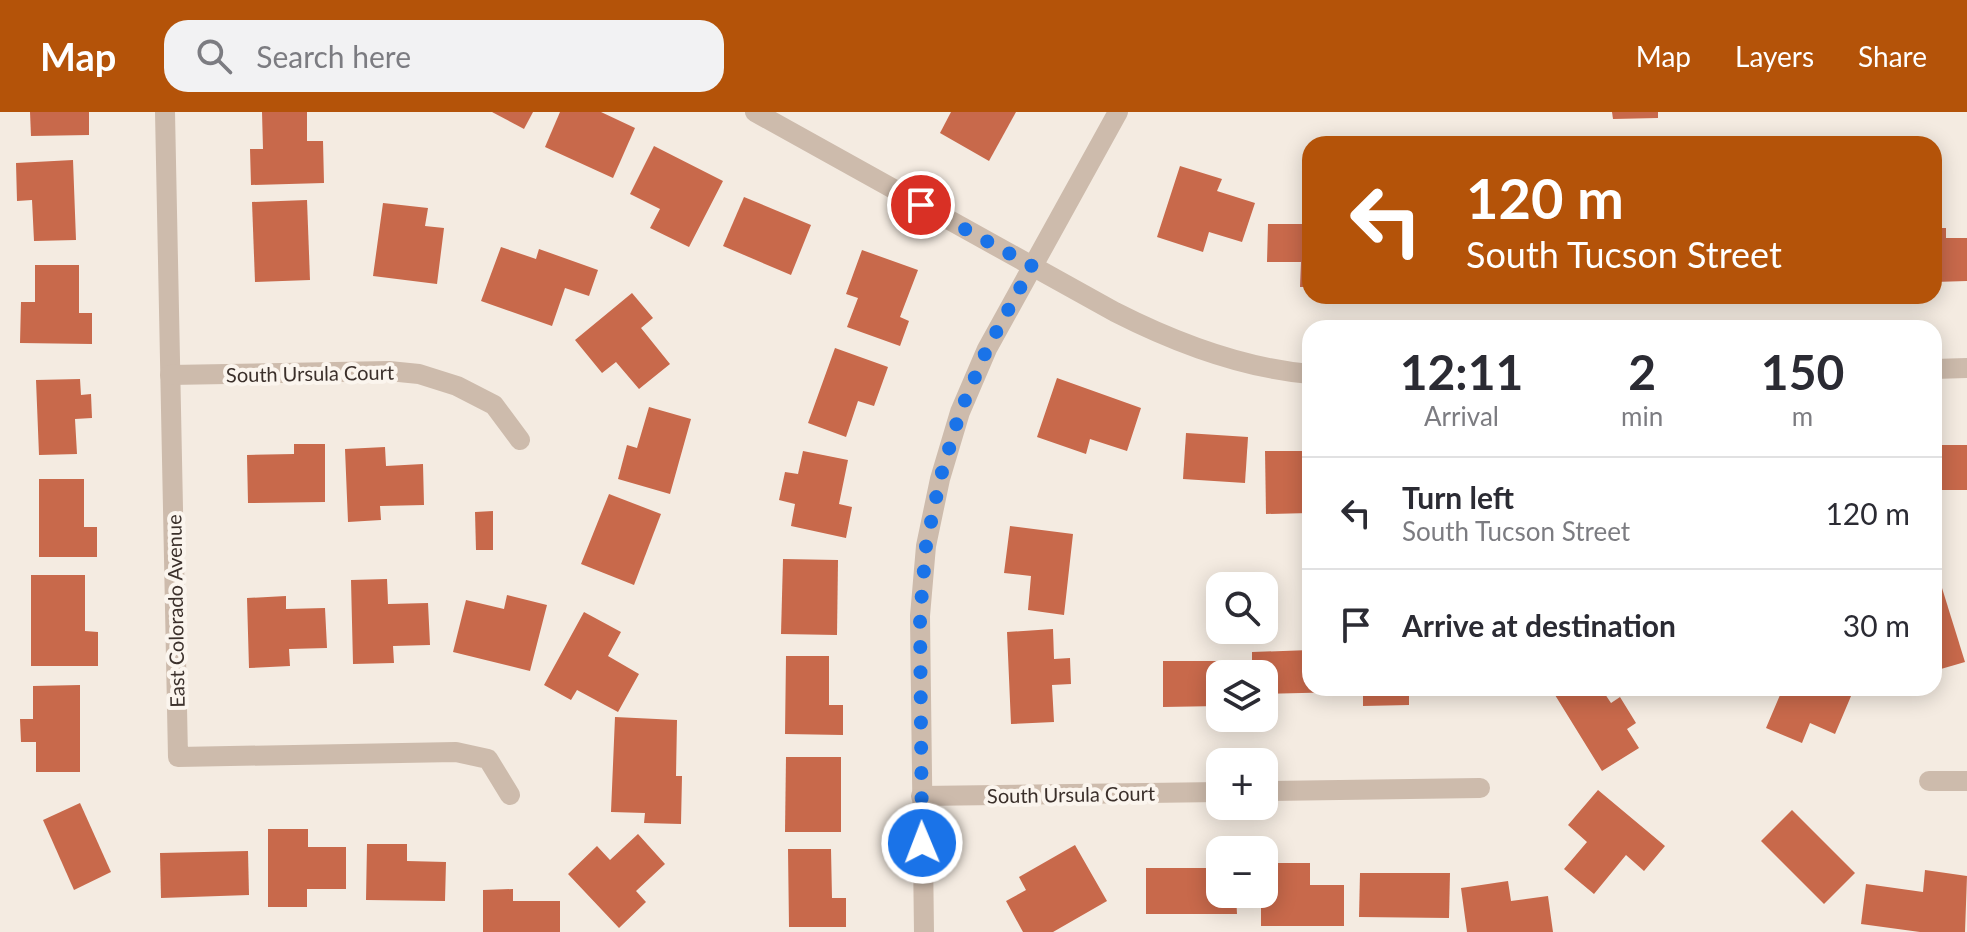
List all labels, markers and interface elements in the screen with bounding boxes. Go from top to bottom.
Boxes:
search box [164,20,724,92]
text: Map [40,33,116,79]
icon: search [192,34,236,78]
text: Search here [256,38,411,74]
text: Map [1636,39,1691,73]
text: Layers [1735,39,1814,73]
text: Share [1858,39,1927,73]
text: 120 m [1466,164,1624,231]
icon: left [1334,168,1438,272]
pin [887,171,955,239]
icon: arrive [899,183,943,227]
text: South Tucson Street [1466,232,1782,276]
text: 12:11 [1400,343,1523,400]
text: 2 [1628,343,1656,400]
text: 150 [1761,343,1844,400]
street label: South Ursula Court [226,360,394,386]
text: Arrival [1424,400,1499,432]
text: min [1621,400,1663,432]
text: m [1792,400,1813,432]
text: Turn left [1402,479,1514,515]
icon: left [1334,491,1378,535]
text: 120 m [1825,495,1910,531]
street label: East Colorado Avenue [161,514,189,708]
text: South Tucson Street [1402,515,1630,547]
map controls [1206,572,1278,908]
button: search [1206,572,1278,644]
icon: arrive [1334,603,1378,647]
text: Arrive at destination [1402,607,1676,643]
text: 30 m [1843,607,1910,643]
button: layers [1206,660,1278,732]
button: + [1206,748,1278,820]
street label: South Ursula Court [987,781,1155,807]
position arrow [880,801,964,885]
button: − [1206,836,1278,908]

